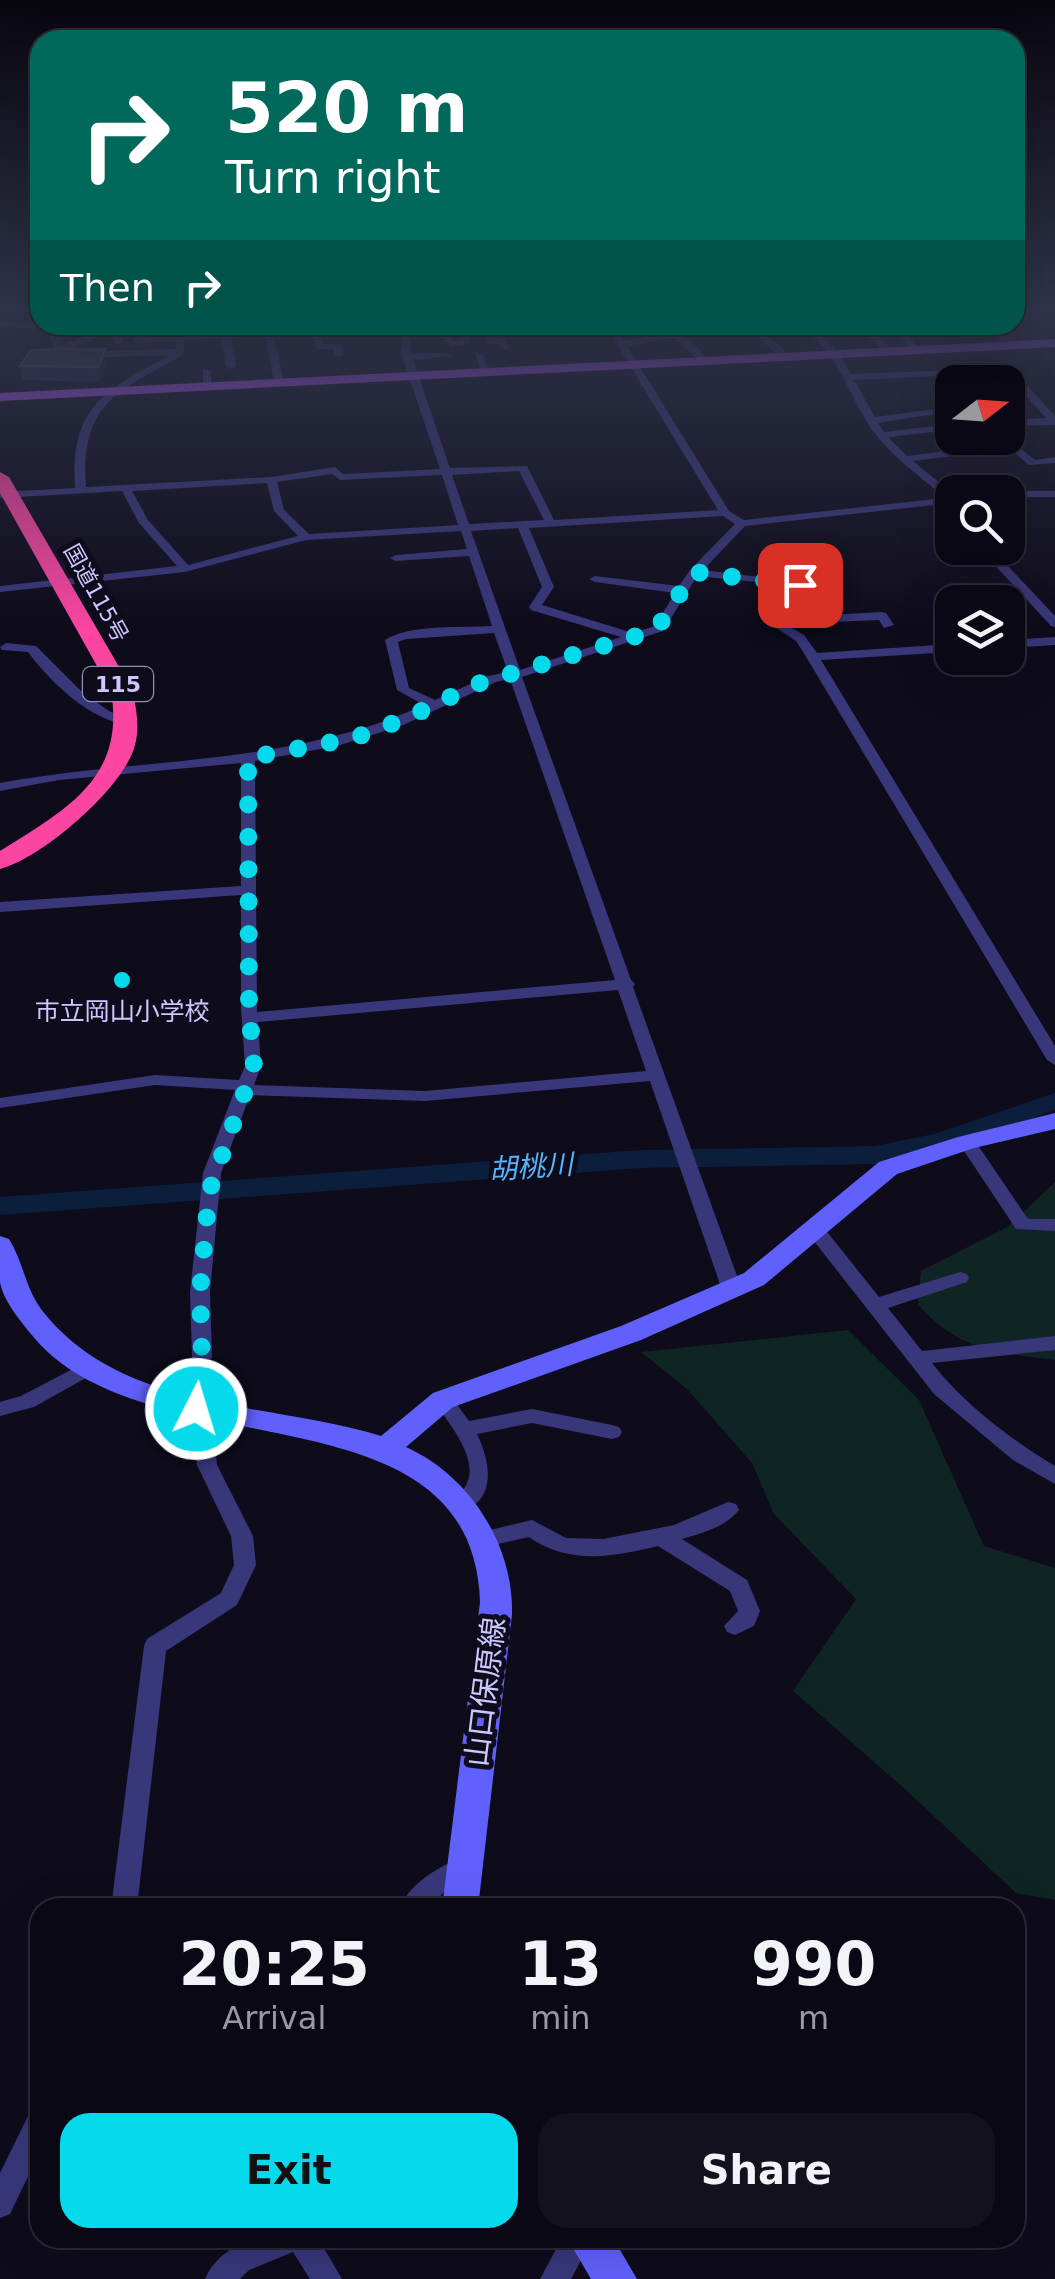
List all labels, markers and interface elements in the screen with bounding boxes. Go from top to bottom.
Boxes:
text: 520 m [225,67,468,149]
icon: right [60,70,190,200]
text: Turn right [225,151,440,204]
icon: right [175,260,230,315]
text: Then [60,266,155,310]
north arrow [935,365,1025,455]
map controls [935,365,1025,675]
button: search [935,475,1025,565]
street label: 国道115号 [59,540,133,646]
pin [758,543,843,628]
icon: arrive [773,558,828,613]
button: layers [935,585,1025,675]
road number: 115 [83,667,153,701]
marker: 市立岡山小学校 [111,969,133,991]
place label: 市立岡山小学校 [34,997,210,1026]
water label: 胡桃川 [488,1147,577,1186]
position arrow [144,1357,248,1461]
street label: 山口保原線 [458,1615,512,1769]
text: 20:25 [179,1929,370,1999]
text: 13 [519,1929,602,1999]
text: 990 [751,1929,876,1999]
text: Arrival [222,1999,326,2037]
text: min [530,1999,591,2037]
text: m [798,1999,829,2037]
button: Exit [60,2113,518,2228]
button: Share [538,2113,995,2228]

